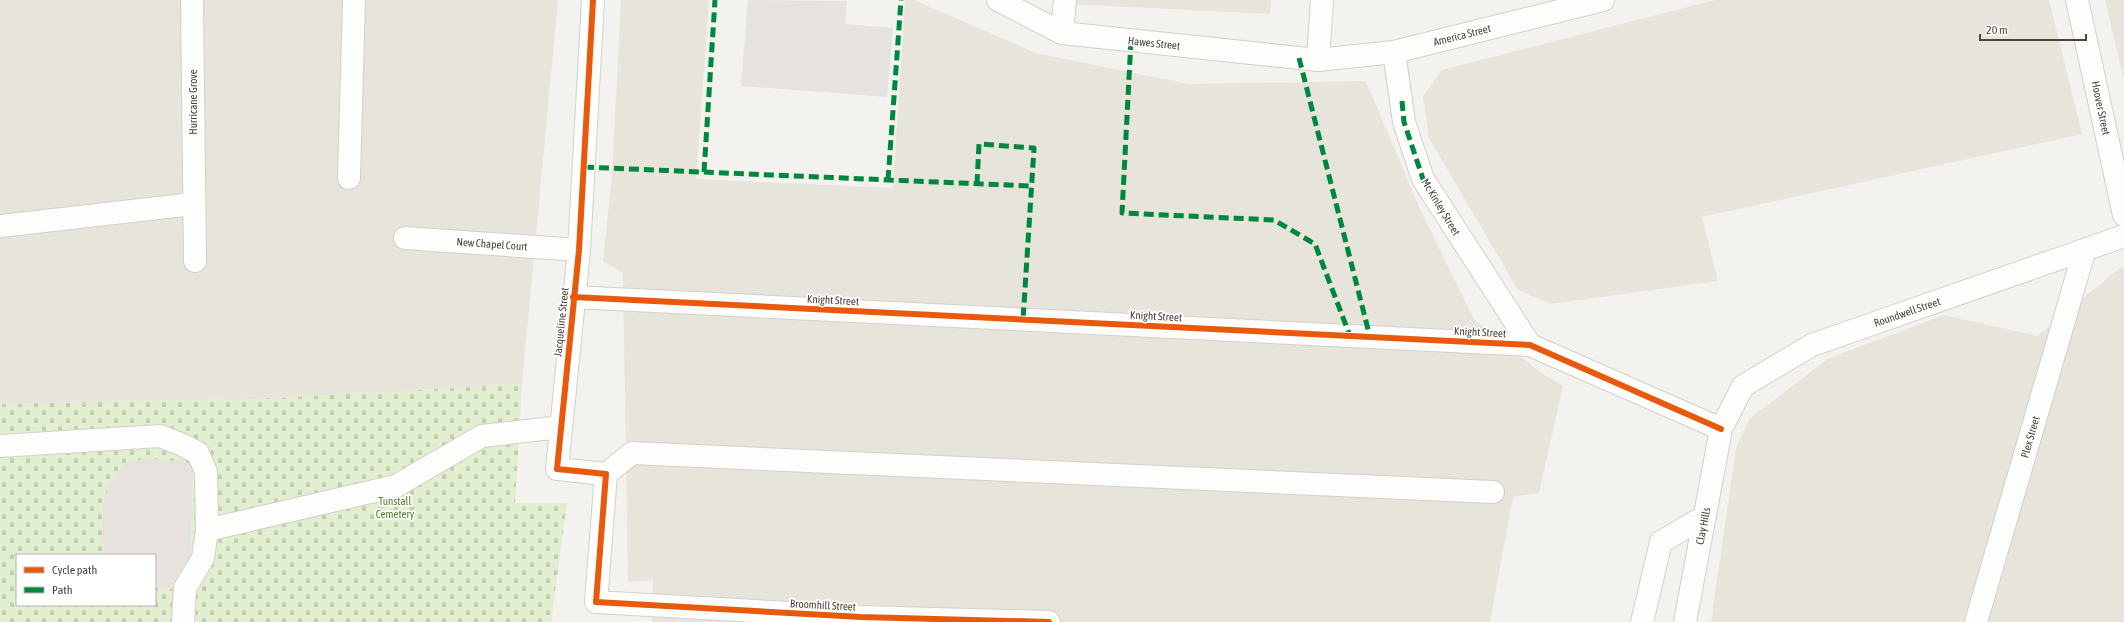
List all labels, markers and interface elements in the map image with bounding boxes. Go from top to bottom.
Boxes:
scale bar [1980,16,2086,42]
street label: America Street [1432,22,1492,48]
text: 20 m [1986,23,2008,37]
street label: Hawes Street [1127,34,1181,52]
street label: Hurricane Grove [187,69,199,135]
street label: Hoover Street [2089,80,2113,136]
street label: Mc Kinley Street [1419,176,1463,238]
street label: New Chapel Court [456,236,528,252]
street label: Jacqueline Street [551,287,571,357]
street label: Knight Street [807,293,859,307]
street label: Roundwell Street [1872,295,1942,329]
street label: Knight Street [1130,309,1182,323]
street label: Knight Street [1454,325,1506,339]
street label: Plex Street [2018,415,2042,459]
park label: Tunstall Cemetery [376,495,415,520]
street label: Clay Hills [1694,506,1713,546]
legend [16,554,156,606]
text: Cycle path [52,563,97,577]
text: Path [52,583,73,597]
street label: Broomhill Street [790,597,856,613]

